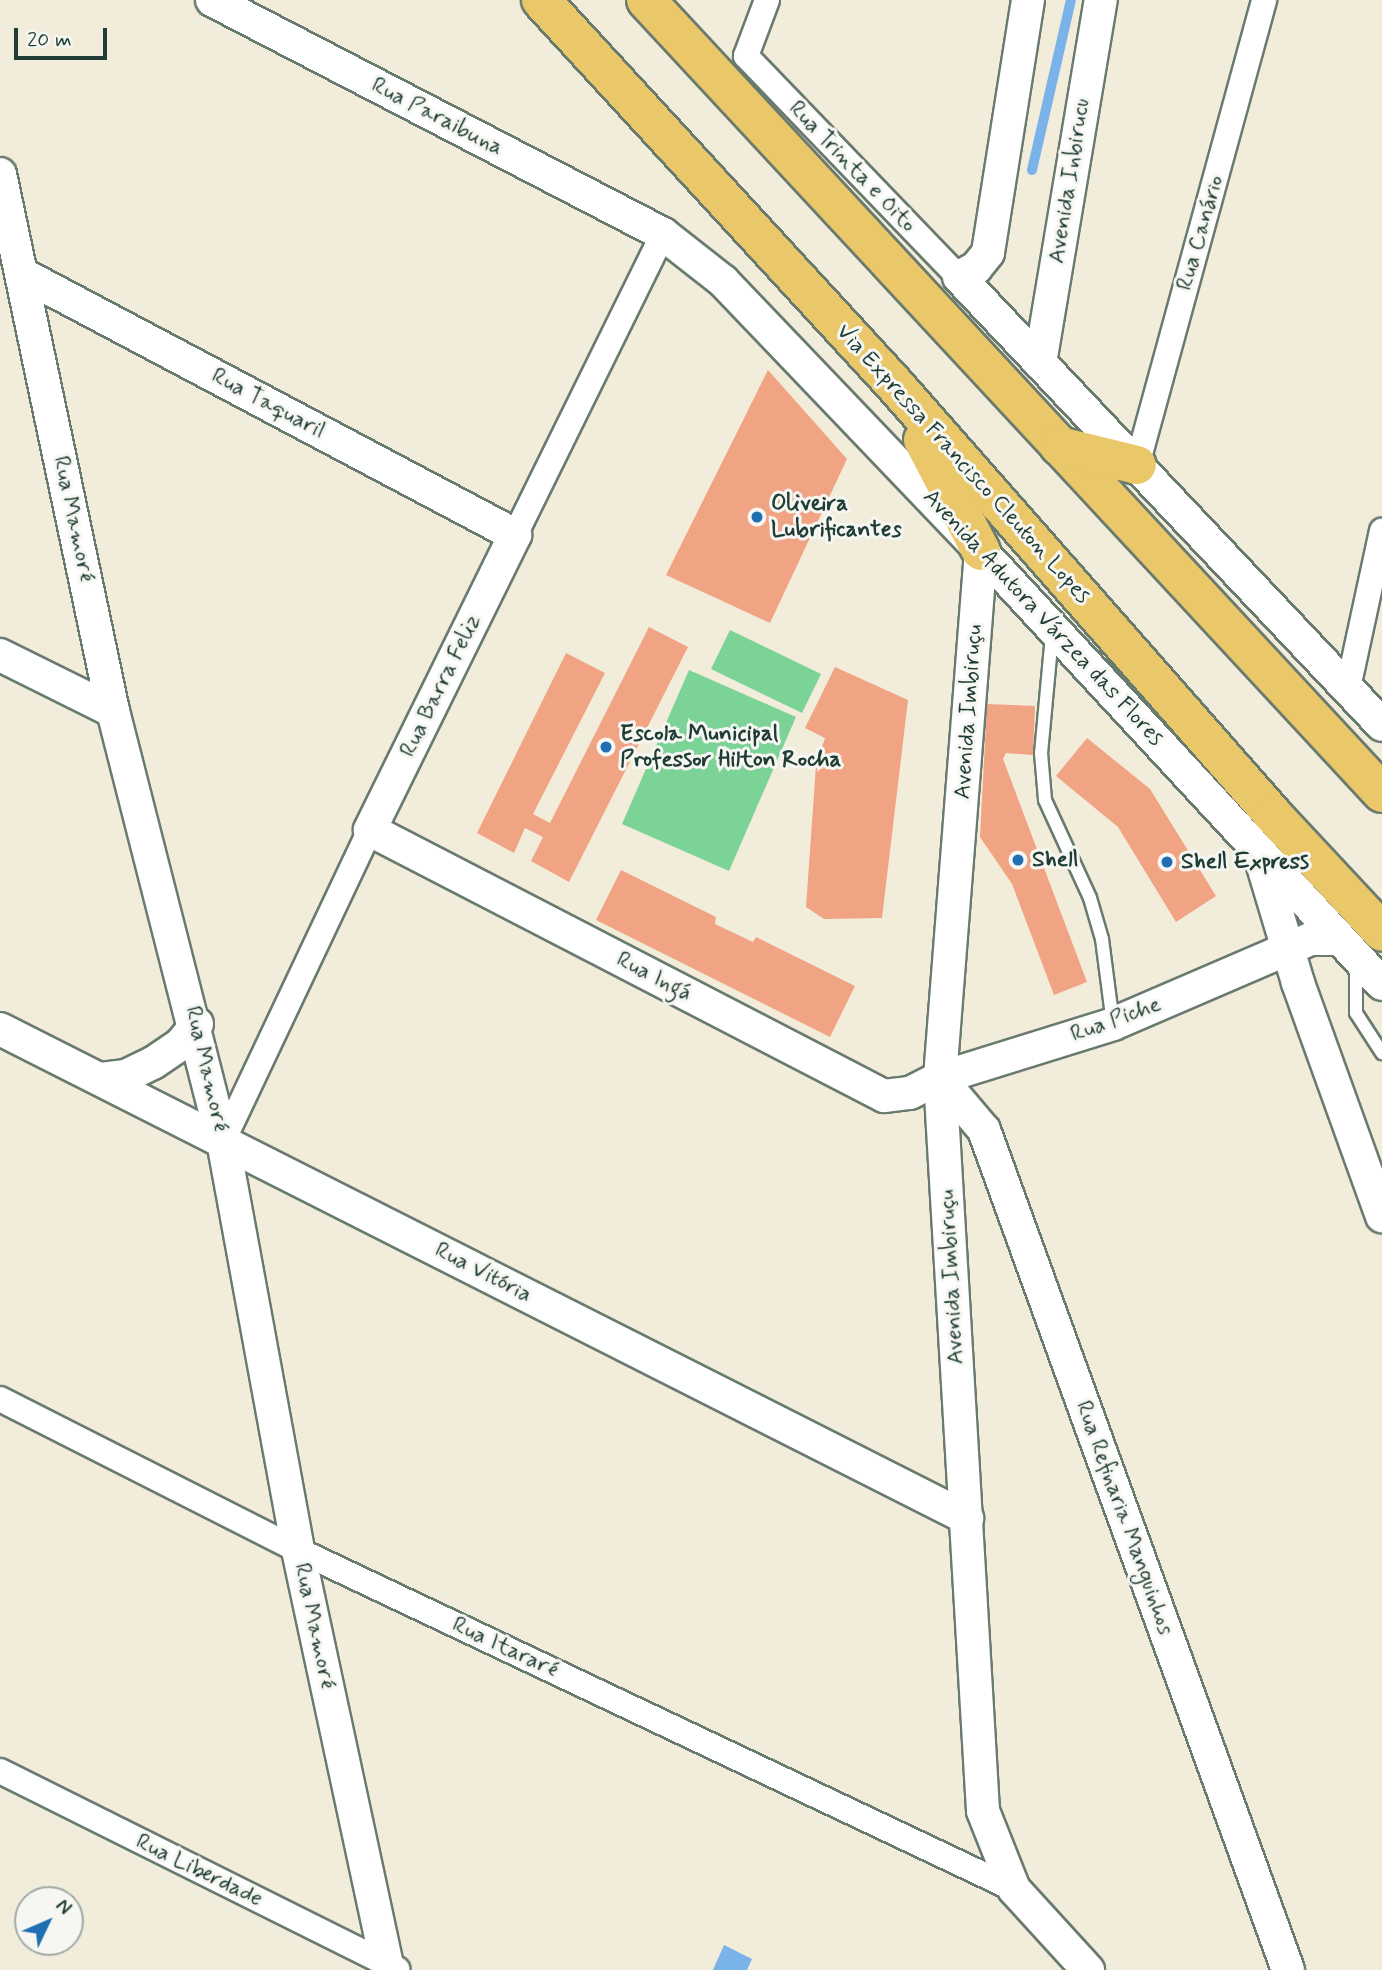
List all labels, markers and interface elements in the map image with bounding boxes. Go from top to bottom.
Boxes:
scale bar [18,14,110,58]
text: 20 m [27,26,72,54]
street label: Rua Paraibuna [369,73,505,161]
street label: Rua Trinta e Oito [782,95,922,239]
street label: Avenida Inbirucu [1043,95,1097,267]
street label: Rua Canário [1172,173,1230,293]
street label: Via Expressa Francisco Cleuton Lopes [830,318,1096,610]
street label: Rua Taquaril [209,364,327,444]
street label: Rua Mamoré [46,455,100,583]
street label: Avenida Adutora Várzea das Flores [918,486,1168,750]
place label: Oliveira Lubrificantes [771,490,902,544]
marker: Oliveira Lubrificantes [749,509,765,525]
street label: Rua Barra Feliz [395,611,487,761]
street label: Avenida Imbiruçu [949,623,989,801]
place label: Escola Municipal Professor Hilton Rocha [620,720,838,774]
marker: Escola Municipal Professor Hilton Rocha [598,739,614,755]
place label: Shell [1032,846,1078,874]
place label: Shell Express [1181,848,1312,876]
marker: Shell [1010,852,1026,868]
marker: Shell Express [1159,854,1175,870]
street label: Rua Ingá [609,945,699,1009]
street label: Rua Piche [1067,991,1165,1049]
street label: Rua Mamoré [178,1005,234,1133]
street label: Avenida Imbiruçu [934,1188,970,1366]
street label: Rua Vitória [430,1237,536,1309]
street label: Rua Refinaria Manguinhos [1069,1397,1179,1639]
street label: Rua Mamoré [287,1562,341,1690]
street label: Rua Itararé [445,1610,565,1686]
street label: Rua Liberdade [131,1828,267,1914]
north arrow [14,1886,84,1956]
text: N [50,1894,76,1921]

